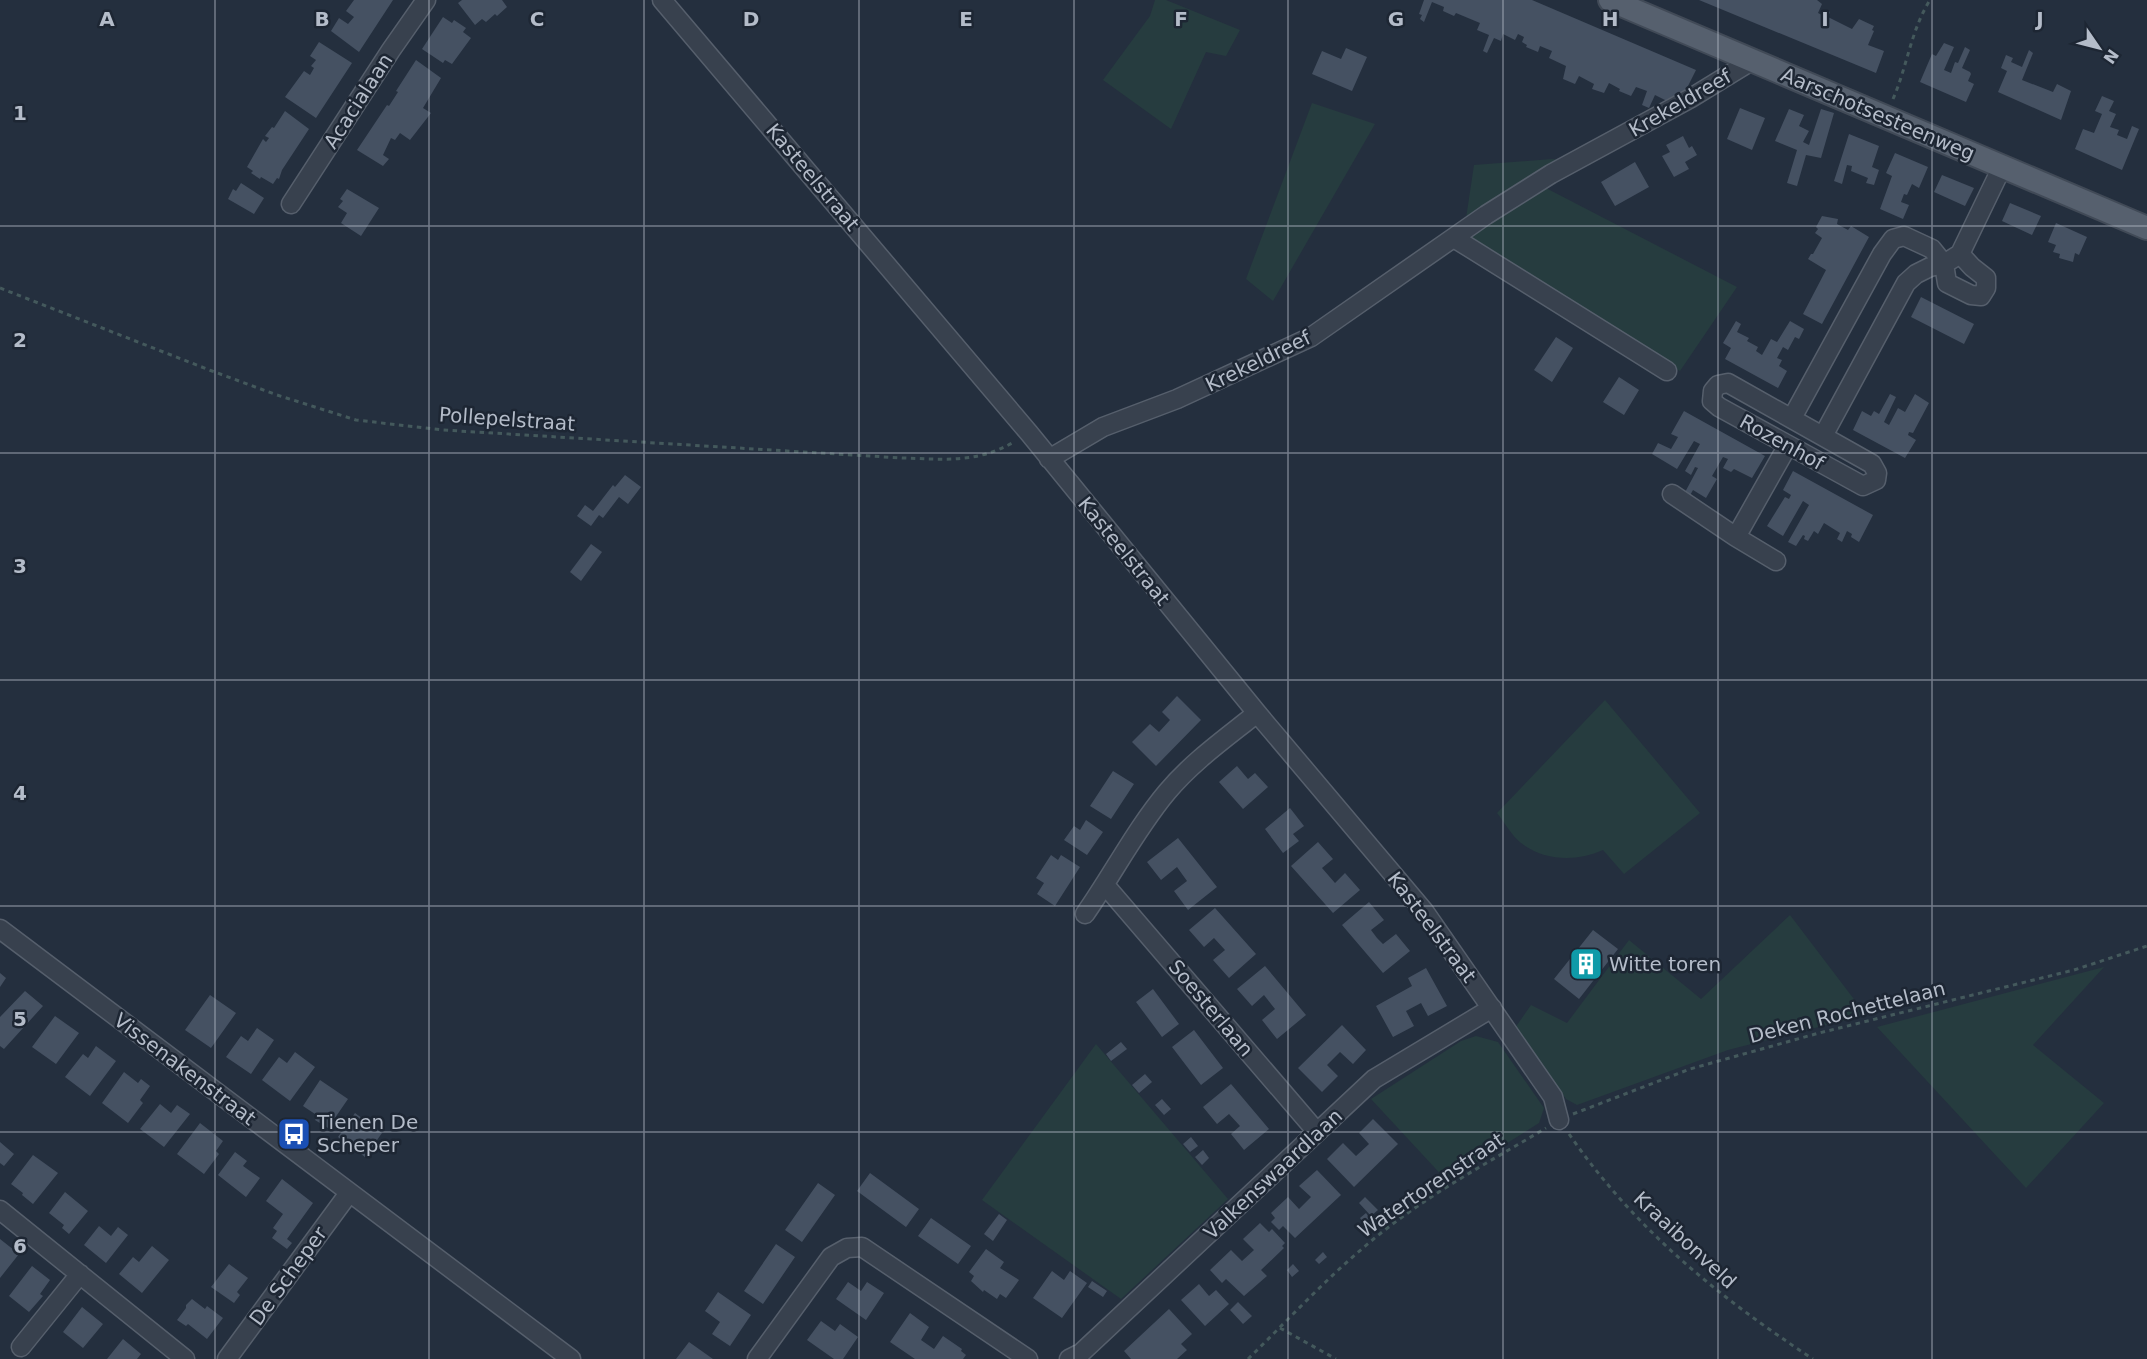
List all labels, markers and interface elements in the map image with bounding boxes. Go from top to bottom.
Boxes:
text: A [99,7,115,31]
text: B [314,7,330,31]
text: C [530,7,544,31]
text: D [743,7,759,31]
text: E [959,7,973,31]
text: F [1174,7,1188,31]
text: G [1388,7,1404,31]
text: H [1602,7,1618,31]
text: I [1821,7,1829,31]
text: J [2034,7,2044,31]
north arrow [2069,18,2129,78]
text: N [2099,45,2122,67]
street label: Acacialaan [318,49,398,153]
street label: Aarschotsesteenweg [1778,62,1978,166]
street label: Krekeldreef [1625,64,1736,142]
text: 1 [13,101,27,125]
street label: Kasteelstraat [761,119,865,235]
street label: Krekeldreef [1201,325,1315,397]
text: 2 [13,328,27,352]
street label: Pollepelstraat [438,402,576,436]
street label: Rozenhof [1736,409,1829,475]
street label: Kasteelstraat [1073,492,1175,610]
text: 3 [13,554,27,578]
text: 4 [13,781,27,805]
street label: Kasteelstraat [1383,867,1481,987]
building icon: Witte toren [1568,946,1604,982]
place label: Witte toren [1609,952,1721,976]
street label: Soesterlaan [1164,955,1258,1061]
street label: Deken Rochettelaan [1746,976,1948,1048]
text: 5 [13,1007,27,1031]
street label: Vissenakenstraat [109,1008,261,1130]
street label: Valkenswaardlaan [1199,1104,1347,1244]
place label: Tienen De Scheper [316,1110,418,1157]
bus stop icon: Tienen De Scheper [276,1116,312,1152]
street label: Watertorenstraat [1353,1127,1509,1243]
street label: Kraaibonveld [1629,1186,1741,1294]
street label: De Scheper [244,1221,332,1330]
text: 6 [13,1234,27,1258]

